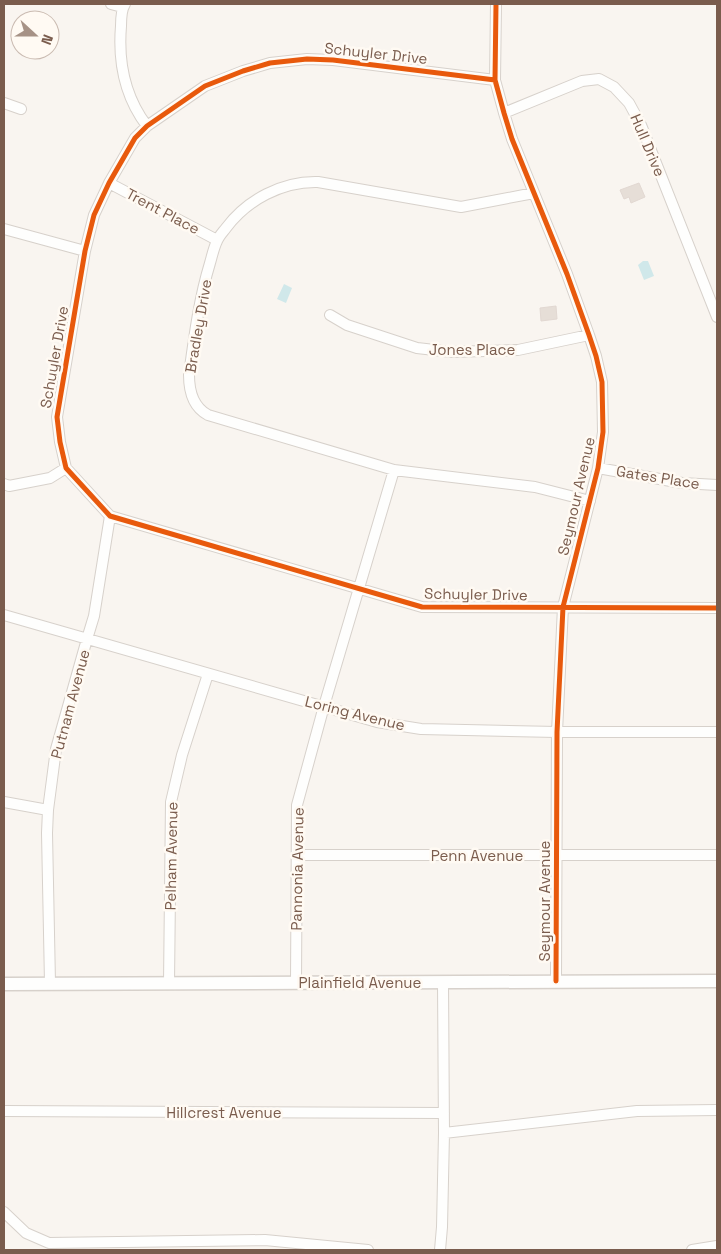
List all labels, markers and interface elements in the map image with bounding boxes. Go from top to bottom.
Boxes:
north arrow [10,10,60,60]
text: N [37,32,57,47]
street label: Schuyler Drive [323,38,429,68]
street label: Hull Drive [626,111,670,179]
street label: Trent Place [123,184,203,238]
street label: Bradley Drive [180,277,216,374]
street label: Schuyler Drive [36,304,72,410]
street label: Jones Place [429,340,515,359]
street label: Seymour Avenue [553,435,599,557]
street label: Gates Place [615,461,701,493]
street label: Schuyler Drive [424,584,528,604]
street label: Putnam Avenue [46,647,94,761]
street label: Loring Avenue [303,691,407,735]
street label: Pelham Avenue [161,801,181,911]
street label: Pannonia Avenue [286,807,308,931]
street label: Seymour Avenue [535,840,554,961]
street label: Penn Avenue [431,846,523,865]
street label: Plainfield Avenue [299,973,421,992]
street label: Hillcrest Avenue [166,1103,282,1122]

